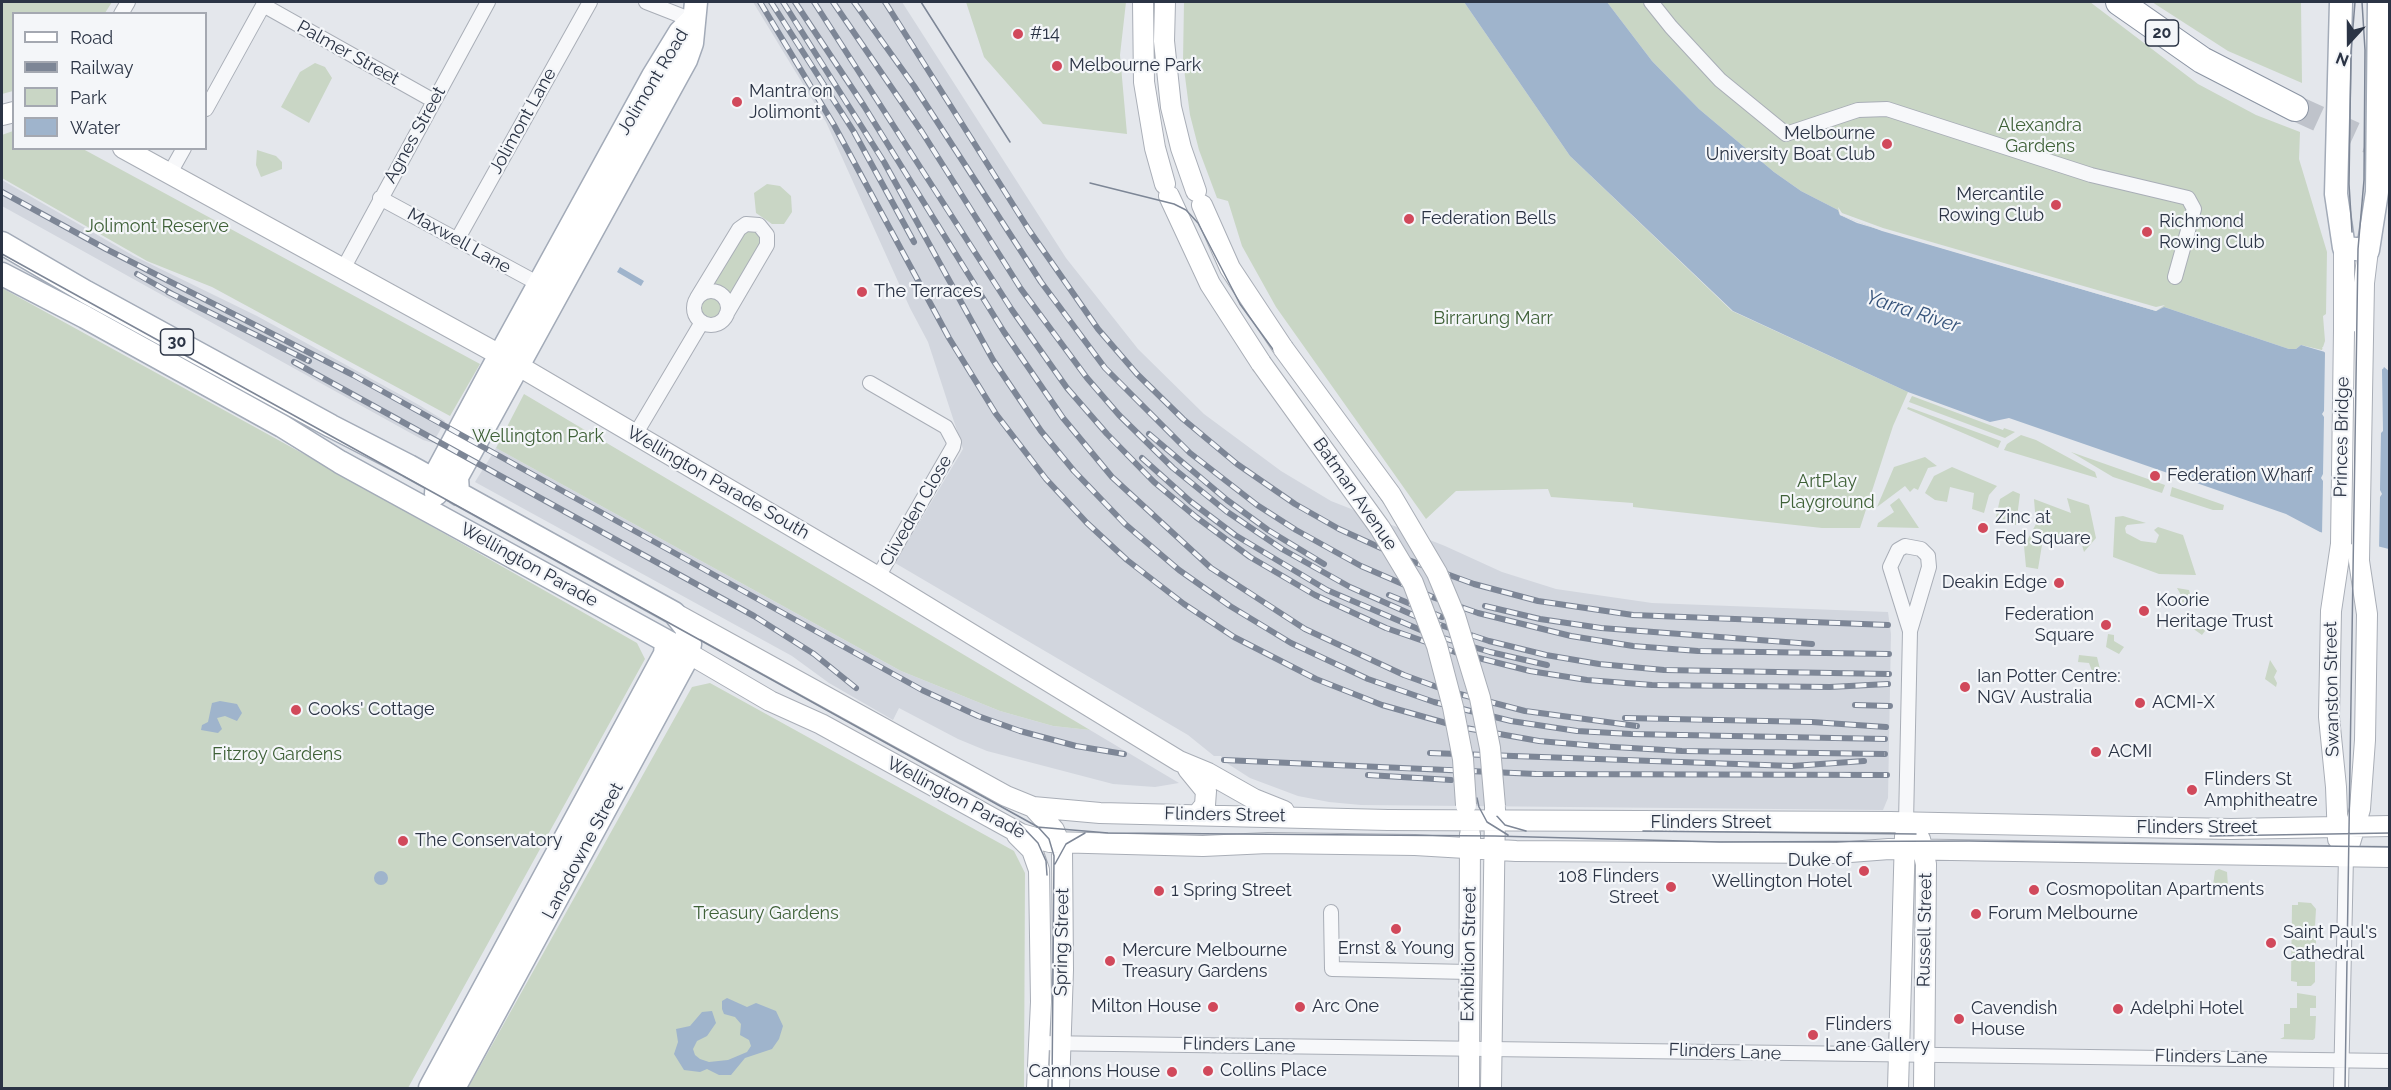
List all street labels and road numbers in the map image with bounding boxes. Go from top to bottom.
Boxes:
street label: Palmer Street [293,16,403,90]
road number: 20 [2146,20,2178,46]
street label: Jolimont Road [613,25,693,139]
street label: Jolimont Lane [485,64,561,178]
street label: Agnes Street [380,83,450,187]
street label: Maxwell Lane [403,204,515,278]
road number: 30 [160,329,194,355]
street label: Princes Bridge [2330,376,2354,498]
street label: Wellington Parade South [623,422,813,544]
street label: Batman Avenue [1308,434,1402,554]
street label: Cliveden Close [875,451,957,571]
street label: Wellington Parade [456,518,602,612]
street label: Swanston Street [2320,621,2344,757]
street label: Wellington Parade [883,752,1029,844]
street label: Lansdowne Street [538,779,628,923]
street label: Flinders Street [1164,803,1286,827]
street label: Flinders Street [1650,812,1772,834]
street label: Flinders Street [2136,817,2258,839]
street label: Russell Street [1913,873,1937,987]
street label: Exhibition Street [1457,886,1481,1022]
street label: Spring Street [1050,888,1074,996]
street label: Flinders Lane [1182,1033,1296,1057]
street label: Flinders Lane [1668,1039,1782,1065]
street label: Flinders Lane [2154,1045,2268,1069]

